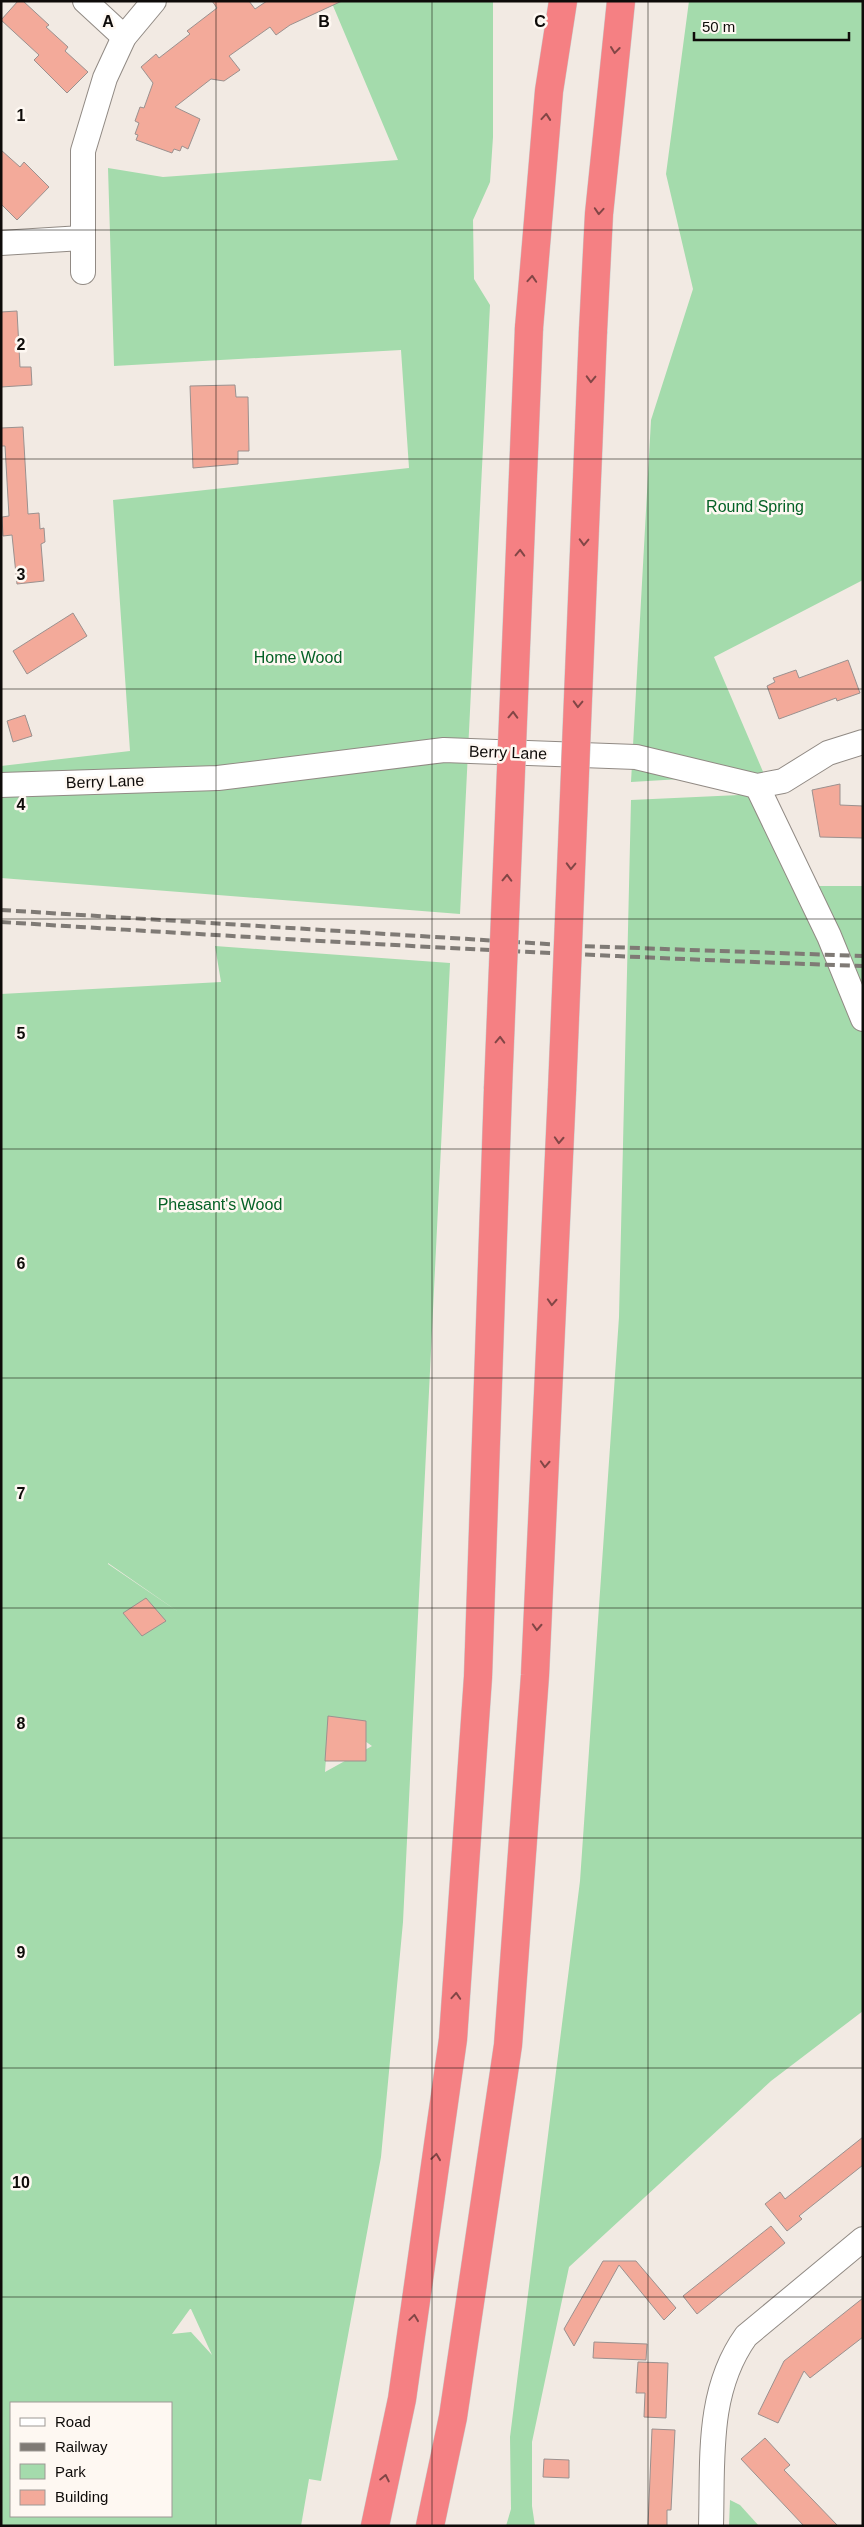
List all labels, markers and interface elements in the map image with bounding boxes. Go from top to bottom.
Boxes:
scale bar [694,10,849,42]
text: A [102,13,114,30]
text: B [318,13,330,30]
text: C [534,13,546,30]
text: 50 m [702,18,735,35]
one-way arrow [610,46,621,54]
text: 1 [17,107,26,124]
one-way arrow [540,113,551,121]
one-way arrow [594,208,605,216]
one-way arrow [527,275,538,283]
text: 2 [17,336,26,353]
one-way arrow [586,375,597,383]
park label: Round Spring [706,498,804,515]
one-way arrow [579,538,590,546]
one-way arrow [514,549,525,557]
text: 3 [17,566,26,583]
park label: Home Wood [254,649,342,666]
one-way arrow [572,700,583,708]
one-way arrow [508,711,518,719]
street label: Berry Lane [469,743,547,762]
street label: Berry Lane [66,772,145,791]
text: 4 [17,796,26,813]
one-way arrow [566,863,576,871]
one-way arrow [501,873,512,881]
text: 5 [17,1025,26,1042]
one-way arrow [495,1036,505,1044]
one-way arrow [554,1136,565,1144]
park label: Pheasant's Wood [158,1196,282,1213]
text: 6 [17,1255,26,1272]
one-way arrow [547,1298,557,1306]
one-way arrow [539,1460,550,1468]
text: 7 [17,1485,26,1502]
one-way arrow [532,1623,542,1631]
text: 8 [17,1715,26,1732]
text: 9 [17,1944,26,1961]
one-way arrow [450,1992,461,2000]
one-way arrow [431,2153,441,2162]
text: 10 [12,2174,30,2191]
one-way arrow [408,2314,419,2322]
legend [10,2402,172,2517]
text: Road [55,2413,91,2430]
text: Railway [55,2438,108,2455]
text: Park [55,2463,86,2480]
one-way arrow [379,2474,390,2483]
text: Building [55,2488,108,2505]

